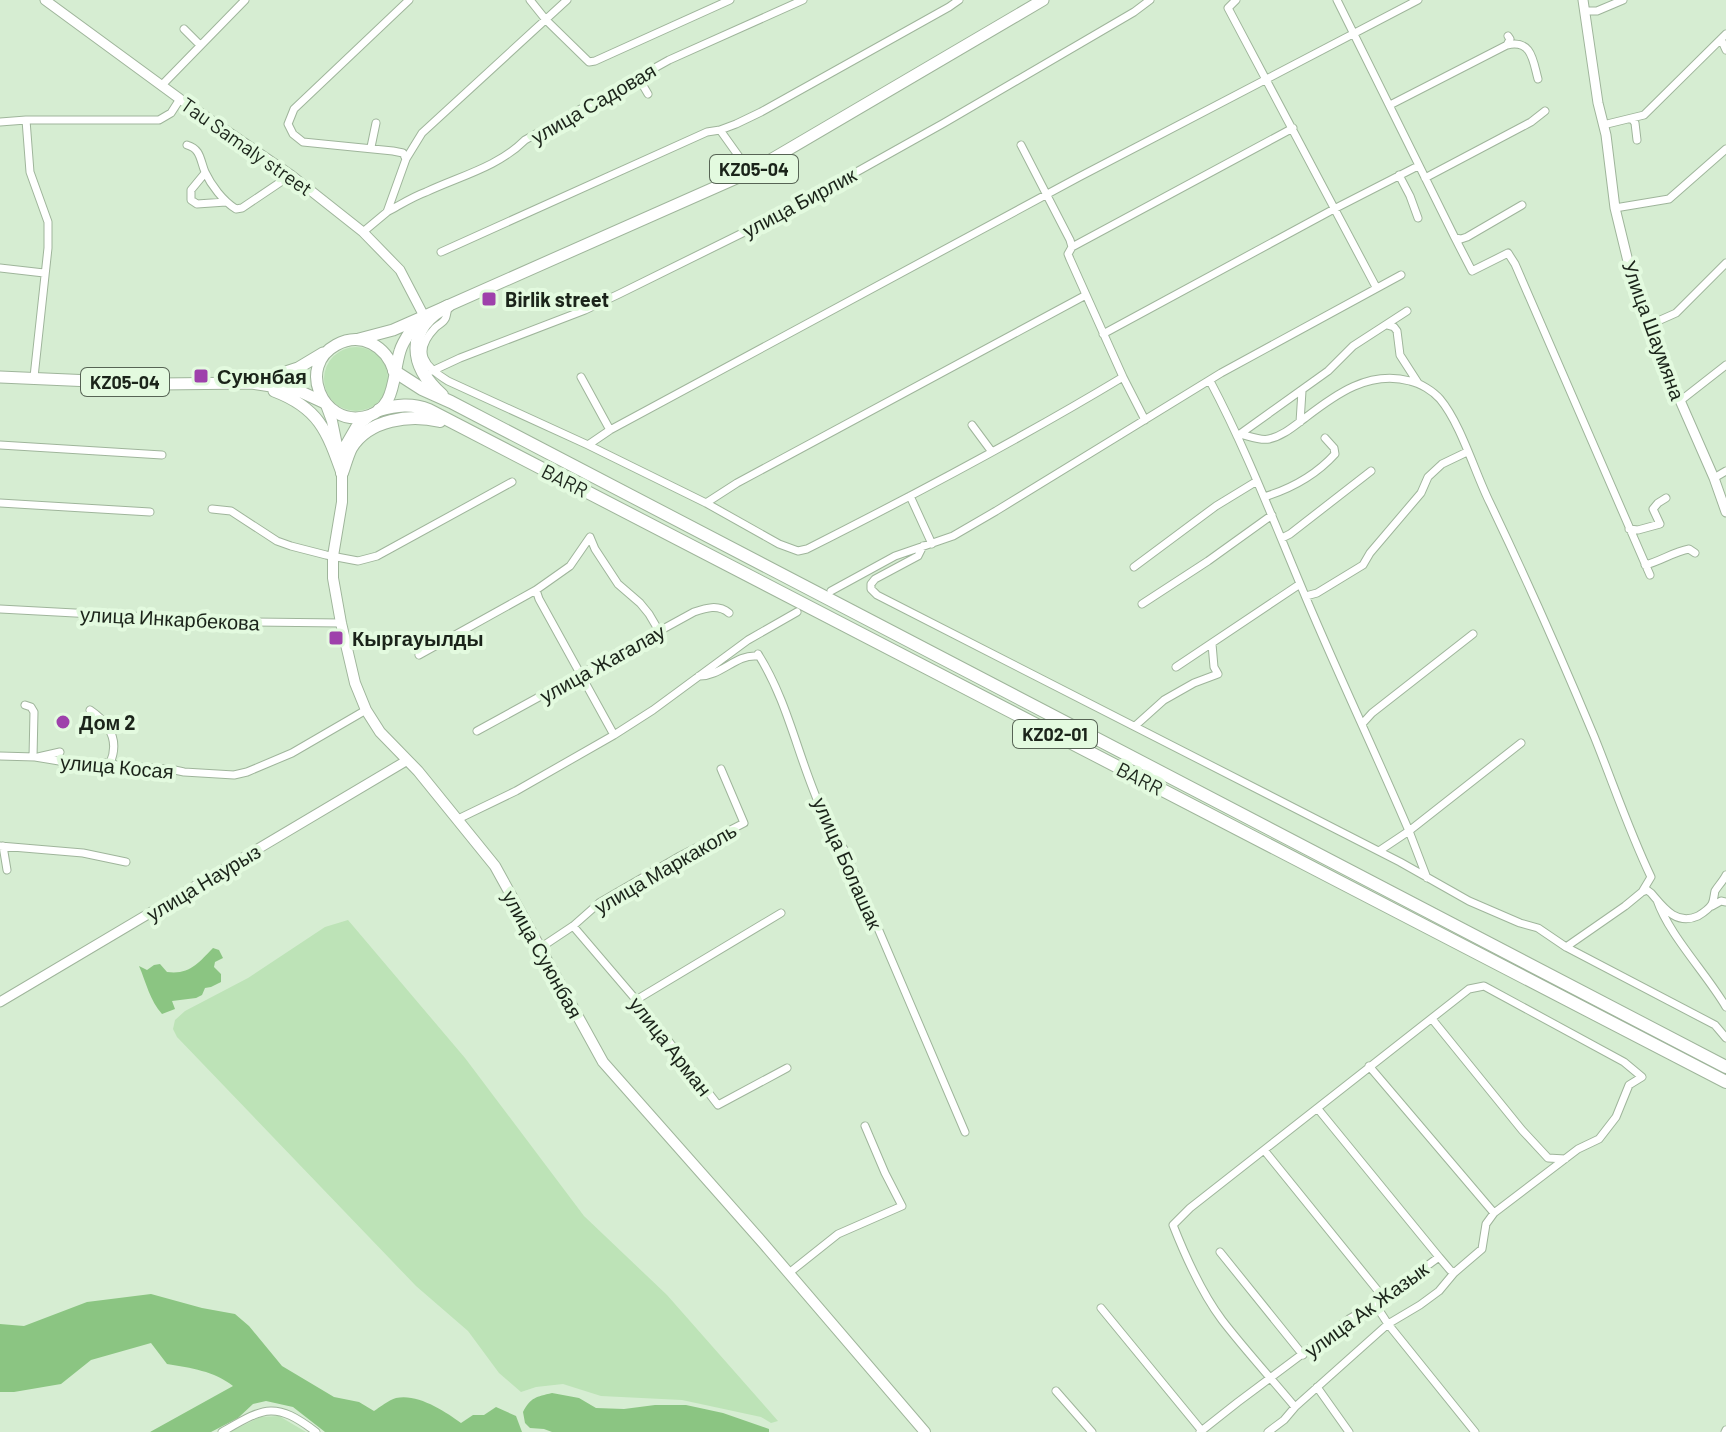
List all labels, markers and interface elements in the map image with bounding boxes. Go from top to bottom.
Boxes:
street label: улица Садовая [526,58,660,148]
street label: Tau Samaly street [177,92,317,200]
road number: KZ05-04 [710,155,798,183]
street label: улица Бирлик [738,162,860,242]
street label: Улица Шаумяна [1618,257,1691,404]
place label: Birlik street [505,287,609,311]
marker: Birlik street [480,290,498,308]
place label: Суюнбая [217,364,307,388]
marker: Суюнбая [192,367,210,385]
road number: KZ05-04 [81,368,169,396]
street label: BARR [538,458,592,502]
street label: улица Инкарбекова [80,601,261,635]
street label: улица Жагалау [535,619,669,707]
place label: Кыргауылды [352,626,484,650]
marker: Кыргауылды [327,629,345,647]
place label: Дом 2 [79,710,135,734]
marker: Дом 2 [54,713,72,731]
road number: KZ02-01 [1013,720,1097,748]
street label: улица Косая [59,749,175,783]
street label: BARR [1113,756,1167,800]
street label: улица Болашак [808,793,888,933]
street label: улица Маркаколь [590,818,740,918]
street label: улица Наурыз [142,839,264,925]
street label: улица Суюнбая [498,886,588,1022]
street label: улица Арман [625,992,717,1100]
street label: улица Ак Жазык [1299,1256,1433,1362]

